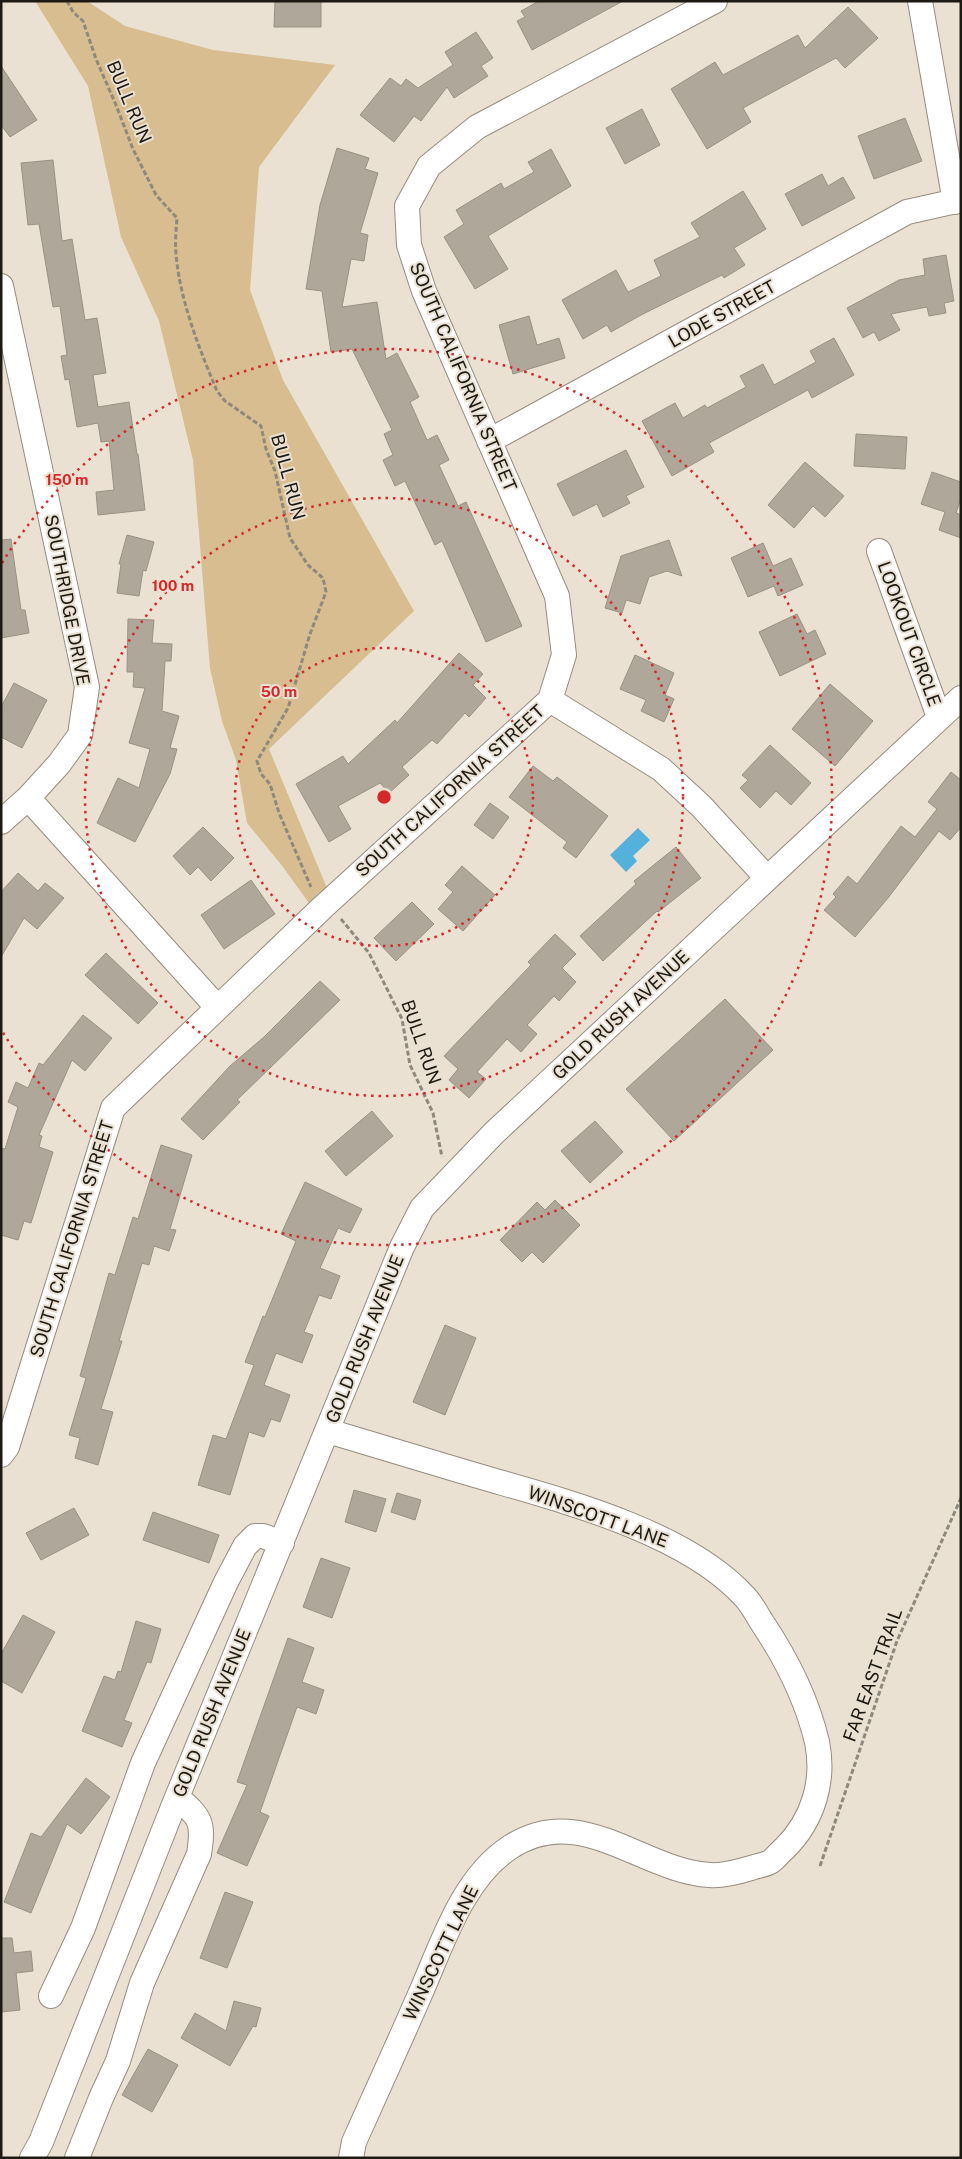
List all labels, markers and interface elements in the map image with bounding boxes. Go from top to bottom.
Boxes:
street label: BULL RUN [103,57,156,146]
street label: SOUTH CALIFORNIA STREET [406,259,521,495]
street label: LODE STREET [664,275,779,352]
street label: BULL RUN [267,432,310,522]
text: 150 m [45,471,89,488]
street label: SOUTHRIDGE DRIVE [41,513,94,687]
street label: LOOKOUT CIRCLE [873,558,945,709]
text: 100 m [152,577,194,594]
text: 50 m [261,683,297,700]
street label: SOUTH CALIFORNIA STREET [351,700,549,881]
centre of rings [375,788,393,806]
street label: GOLD RUSH AVENUE [548,946,694,1084]
street label: BULL RUN [397,997,446,1087]
street label: SOUTH CALIFORNIA STREET [25,1118,118,1360]
street label: GOLD RUSH AVENUE [321,1252,408,1426]
street label: WINSCOTT LANE [525,1481,671,1552]
street label: FAR EAST TRAIL [839,1605,906,1744]
street label: GOLD RUSH AVENUE [168,1626,255,1800]
street label: WINSCOTT LANE [399,1882,482,2024]

